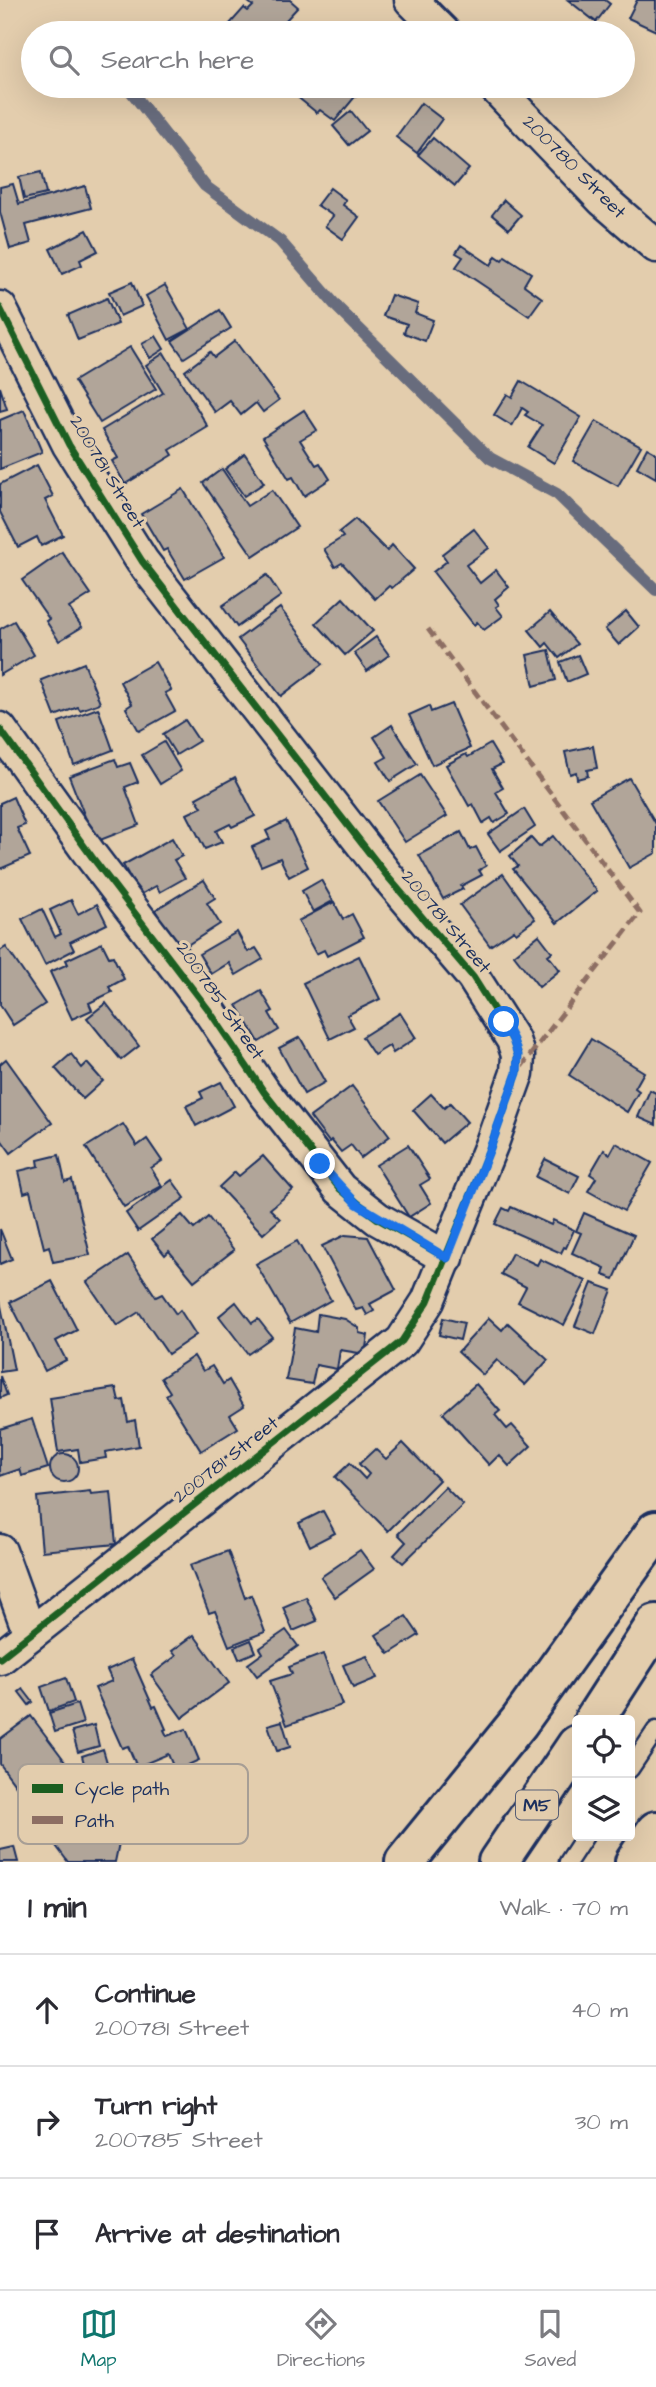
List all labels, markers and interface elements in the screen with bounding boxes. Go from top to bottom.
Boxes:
search box [21,21,635,98]
icon: search [45,41,83,79]
text: Search here [101,42,254,78]
street label: 200780 Street [516,109,632,225]
street label: 200781 Street [63,410,152,534]
street label: 200781 Street [395,864,498,980]
street label: 200785 Street [169,937,271,1066]
route start [488,1006,519,1037]
route end [304,1148,335,1179]
street label: 200781 Street [167,1410,285,1510]
map controls [572,1715,635,1841]
button: locate [572,1715,635,1778]
legend [18,1764,248,1844]
text: Cycle path [75,1776,170,1804]
button: layers [572,1778,635,1841]
road number: M5 [516,1790,558,1819]
text: Path [75,1808,114,1835]
text: 1 min [28,1887,87,1929]
text: Walk · 70 m [500,1892,628,1924]
text: Continue [95,1976,196,2012]
icon: ahead [28,1991,66,2029]
text: 40 m [571,1994,628,2026]
text: 200781 Street [95,2012,249,2044]
text: Turn right [95,2088,217,2124]
icon: right [28,2103,66,2141]
text: 30 m [575,2106,628,2138]
text: 200785 Street [95,2124,263,2156]
icon: arrive [28,2215,66,2253]
text: Arrive at destination [95,2216,340,2252]
tab: Map [80,2305,118,2374]
tab: Directions [277,2305,365,2374]
tab: Saved [525,2305,576,2374]

